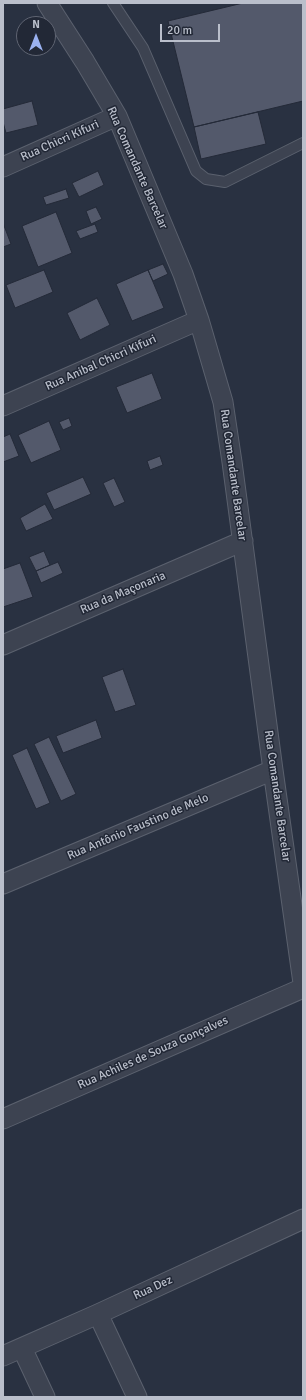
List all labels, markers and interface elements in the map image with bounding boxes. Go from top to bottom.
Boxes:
north arrow [16,16,56,56]
scale bar [162,16,222,42]
text: N [32,18,40,31]
text: 20 m [167,23,192,38]
street label: Rua Comandante Barcelar [103,104,171,232]
street label: Rua Chicri Kifuri [19,117,101,165]
street label: Rua Anibal Chicri Kifuri [43,332,159,394]
street label: Rua Comandante Barcelar [217,408,249,542]
street label: Rua da Maçonaria [78,569,168,617]
street label: Rua Comandante Barcelar [261,729,293,863]
street label: Rua Antônio Faustino de Melo [65,791,211,863]
street label: Rua Achiles de Souza Gonçalves [76,1013,230,1093]
street label: Rua Dez [131,1273,175,1303]

